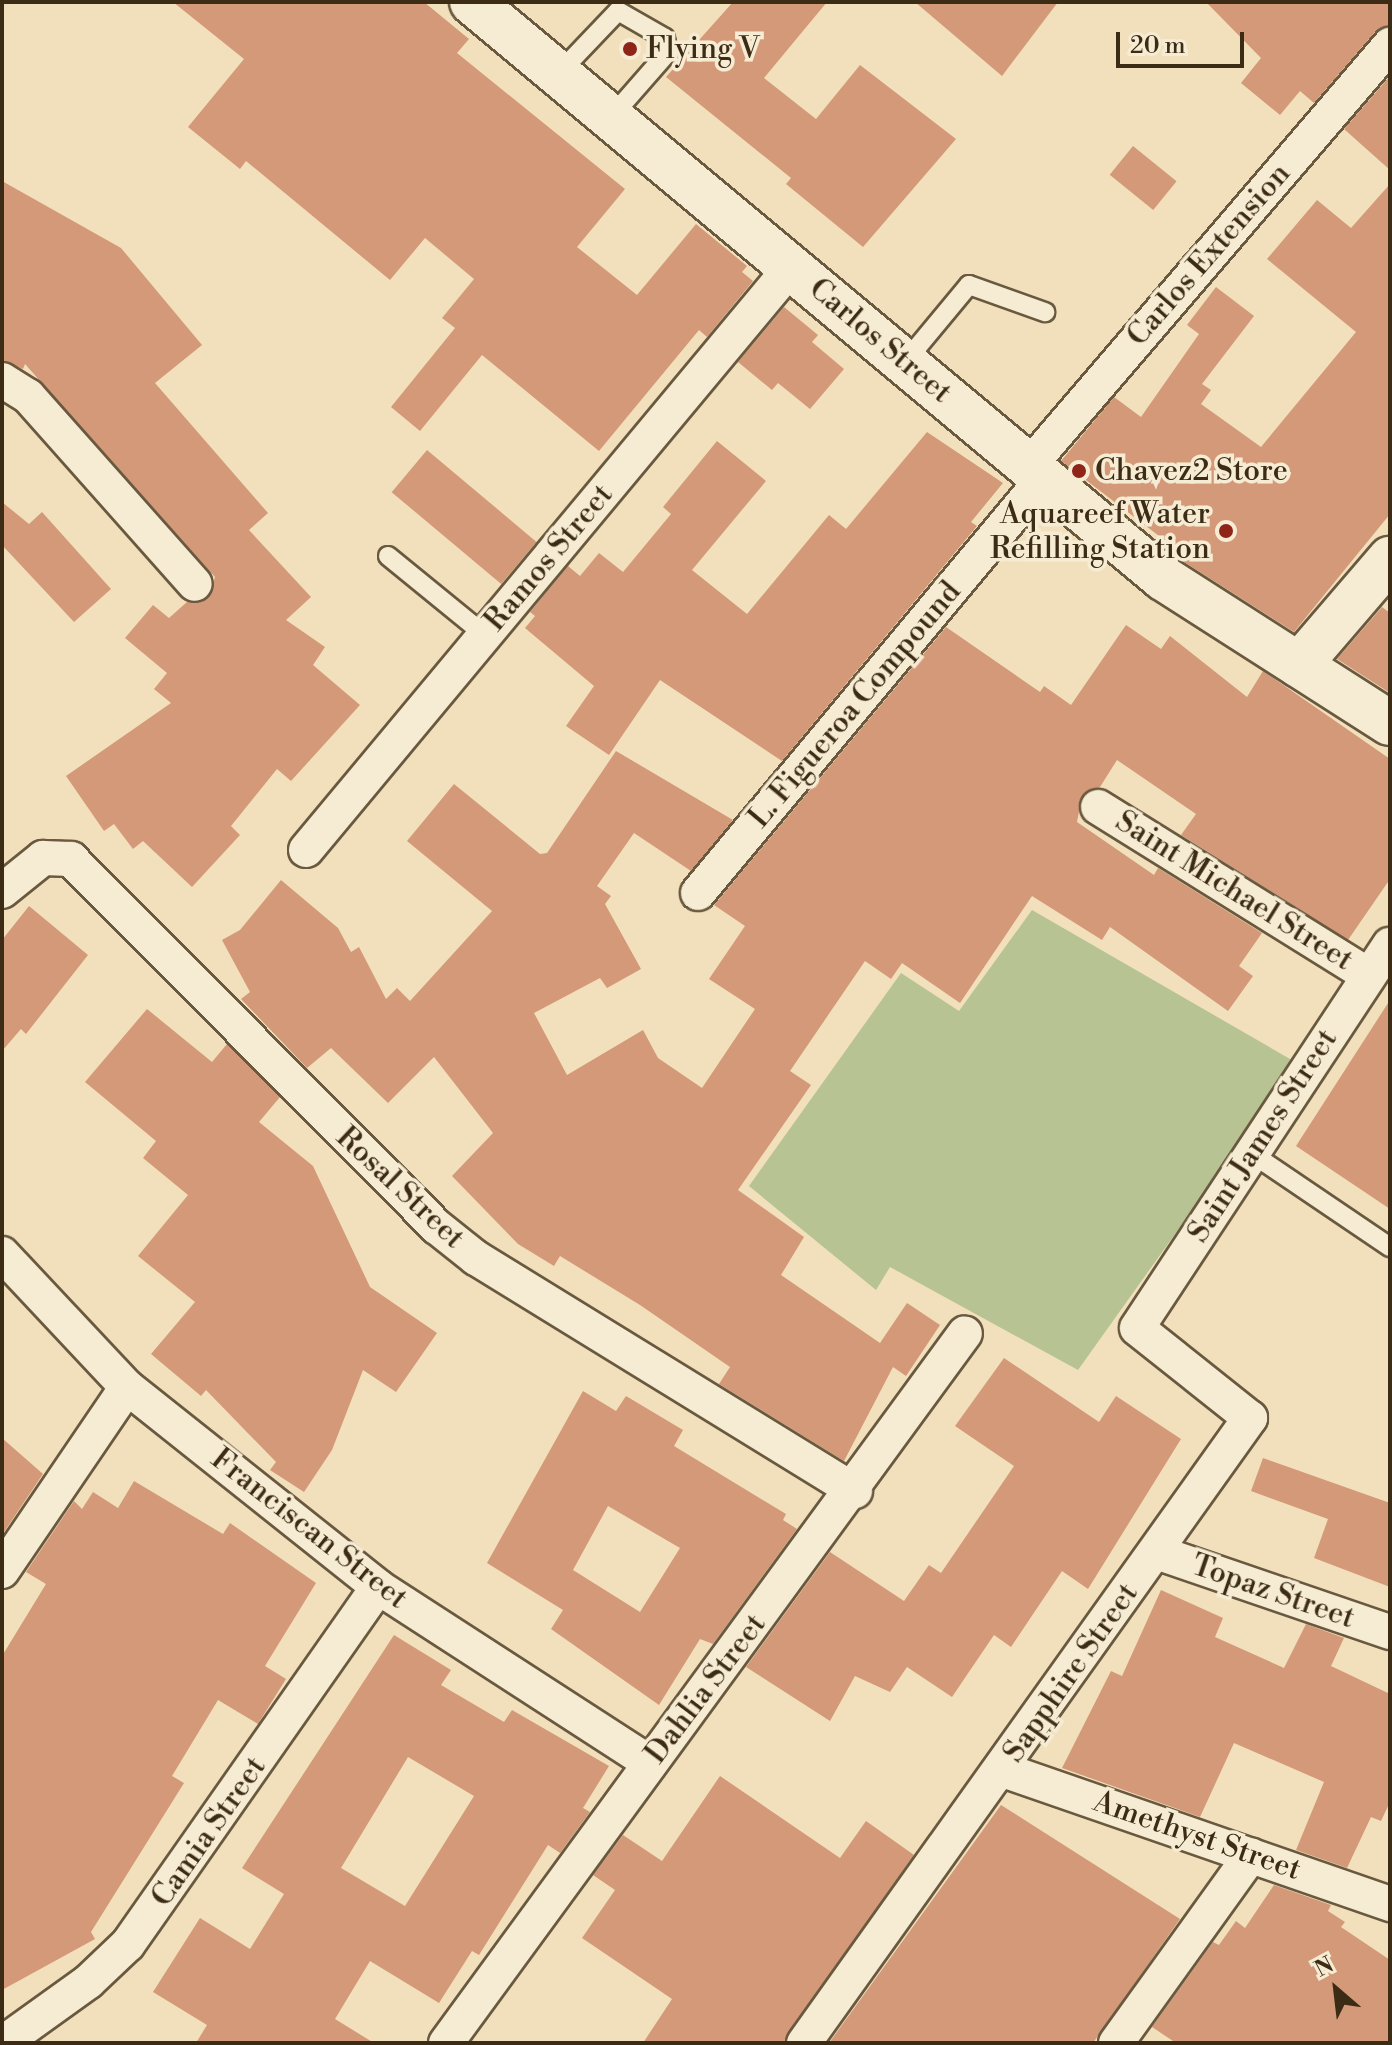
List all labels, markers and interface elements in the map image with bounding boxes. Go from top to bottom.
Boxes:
scale bar [1120,16,1248,66]
place label: Flying V [646,31,760,67]
text: 20 m [1130,31,1186,61]
marker: Flying V [621,40,639,58]
street label: Carlos Extension [1120,156,1298,354]
street label: Carlos Street [801,271,959,411]
place label: Chavez2 Store [1095,453,1288,489]
marker: Chavez2 Store [1070,462,1088,480]
street label: Ramos Street [477,477,621,639]
place label: Aquareef Water Refilling Station [990,496,1210,566]
marker: Aquareef Water Refilling Station [1217,522,1235,540]
street label: L. Figueroa Compound [741,574,969,836]
street label: Saint Michael Street [1109,803,1359,979]
street label: Saint James Street [1181,1023,1345,1249]
street label: Rosal Street [328,1120,472,1256]
street label: Franciscan Street [204,1441,414,1617]
street label: Topaz Street [1187,1547,1359,1637]
street label: Sapphire Street [996,1577,1146,1769]
street label: Dahlia Street [638,1607,774,1771]
street label: Camia Street [144,1750,274,1914]
street label: Amethyst Street [1089,1784,1305,1888]
north arrow [1296,1949,1376,2029]
text: N [1310,1951,1339,1983]

